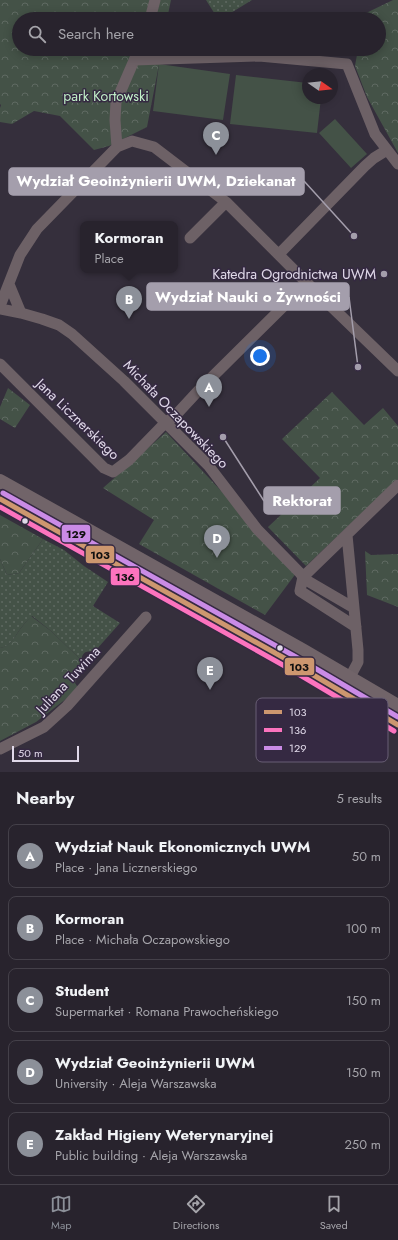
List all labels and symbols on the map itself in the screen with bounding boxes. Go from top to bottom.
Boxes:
north arrow [302,68,338,104]
park label: park Kortowski [63,86,149,106]
pin: C [203,122,229,155]
callout: Wydział Geoinżynierii UWM, Dziekanat [9,168,304,195]
text: Wydział Geoinżynierii UWM, Dziekanat [16,170,296,192]
place label: Katedra Ogrodnictwa UWM [212,264,376,284]
marker: Katedra Ogrodnictwa UWM [379,269,389,279]
callout: Wydział Nauki o Żywności [147,283,349,310]
pin: B [116,286,142,319]
text: Wydział Nauki o Żywności [155,286,341,308]
your location [250,346,270,366]
street label: Michała Oczapowskiego [119,355,233,473]
street label: Jana Licznerskiego [30,373,124,464]
pin: A [196,374,222,407]
callout: Rektorat [264,487,340,514]
text: Rektorat [272,490,332,512]
unlabelled marker [20,516,30,526]
line badge: 129 [61,524,91,543]
pin: D [204,525,230,558]
text: 129 [66,526,86,542]
line badge: 103 [85,545,115,564]
text: 103 [90,547,110,563]
line badge: 136 [110,567,140,586]
text: 136 [115,569,135,585]
street label: Juliana Tuwima [30,642,105,720]
unlabelled marker [275,643,285,653]
pin: E [197,657,223,690]
line badge: 103 [284,657,315,676]
text: 103 [289,659,309,675]
legend [256,698,388,762]
text: 103 [289,704,307,720]
text: 136 [289,722,306,738]
text: 129 [289,740,307,756]
scale bar [12,744,79,763]

